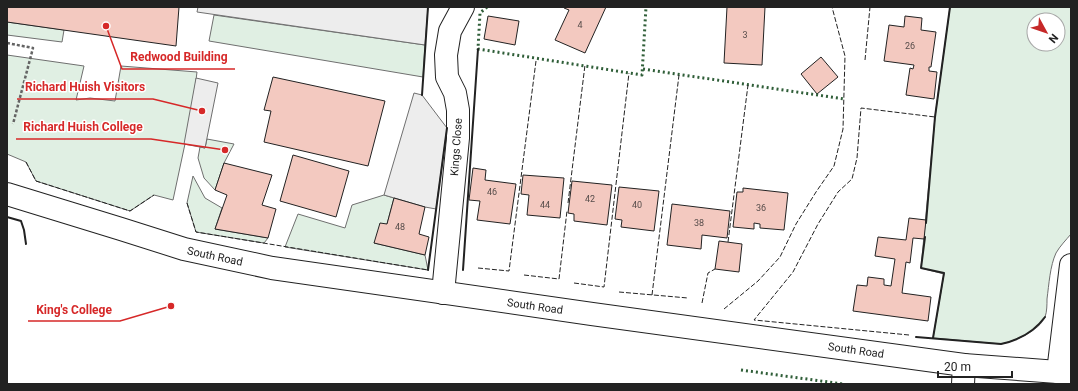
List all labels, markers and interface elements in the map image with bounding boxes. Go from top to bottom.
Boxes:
north arrow [1026,12,1066,52]
house number: 4 [577,20,583,30]
house number: 3 [742,30,748,40]
text: N [1046,31,1061,45]
house number: 26 [905,41,915,51]
callout: Redwood Building [122,45,235,69]
text: Redwood Building [130,50,228,64]
callout: Richard Huish Visitors [17,75,153,99]
text: Richard Huish Visitors [25,80,145,94]
callout: Richard Huish College [16,115,151,139]
street label: Kings Close [448,118,465,176]
text: Richard Huish College [23,120,143,134]
house number: 46 [487,187,497,197]
house number: 42 [585,194,595,204]
house number: 44 [540,200,550,210]
house number: 40 [632,200,642,210]
house number: 36 [756,203,766,213]
house number: 38 [694,218,704,228]
house number: 48 [395,222,405,232]
street label: South Road [186,244,244,269]
street label: South Road [506,296,564,317]
callout: King's College [28,297,120,321]
text: King's College [36,303,112,317]
street label: South Road [827,340,885,361]
scale bar [938,353,1012,379]
text: 20 m [944,360,971,374]

